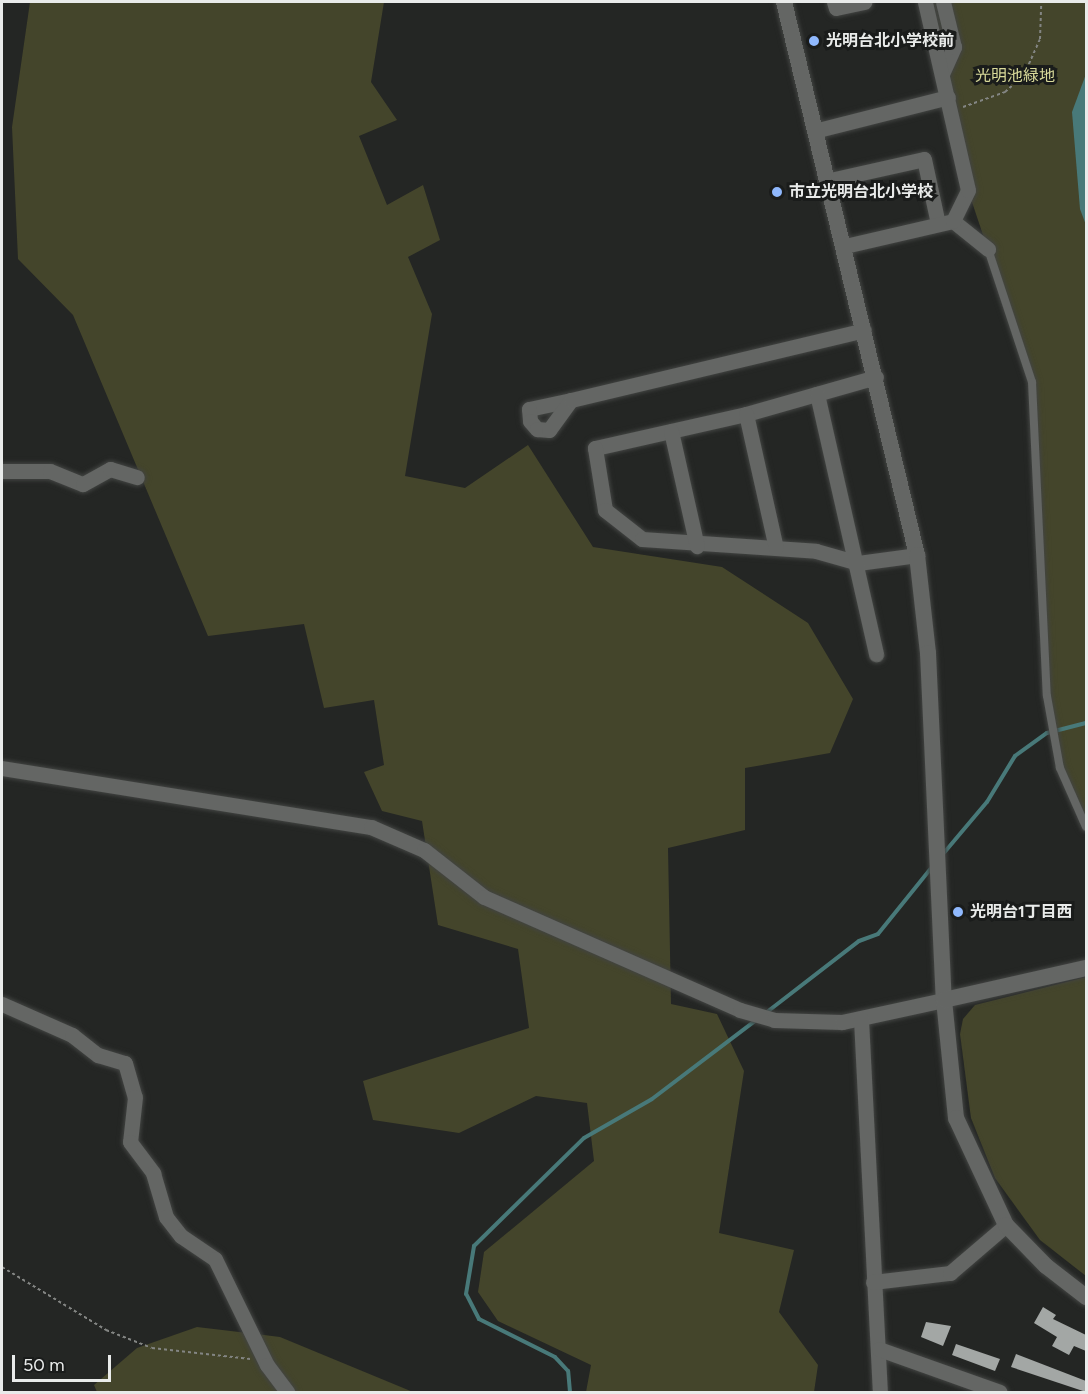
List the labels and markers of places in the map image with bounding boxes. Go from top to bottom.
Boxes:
place label: 光明台北小学校前 [826,31,954,51]
marker: 光明台北小学校前 [807,34,821,48]
place label: 市立光明台北小学校 [789,182,933,202]
marker: 市立光明台北小学校 [770,185,784,199]
place label: 光明台1丁目西 [970,902,1073,922]
marker: 光明台1丁目西 [951,905,965,919]

